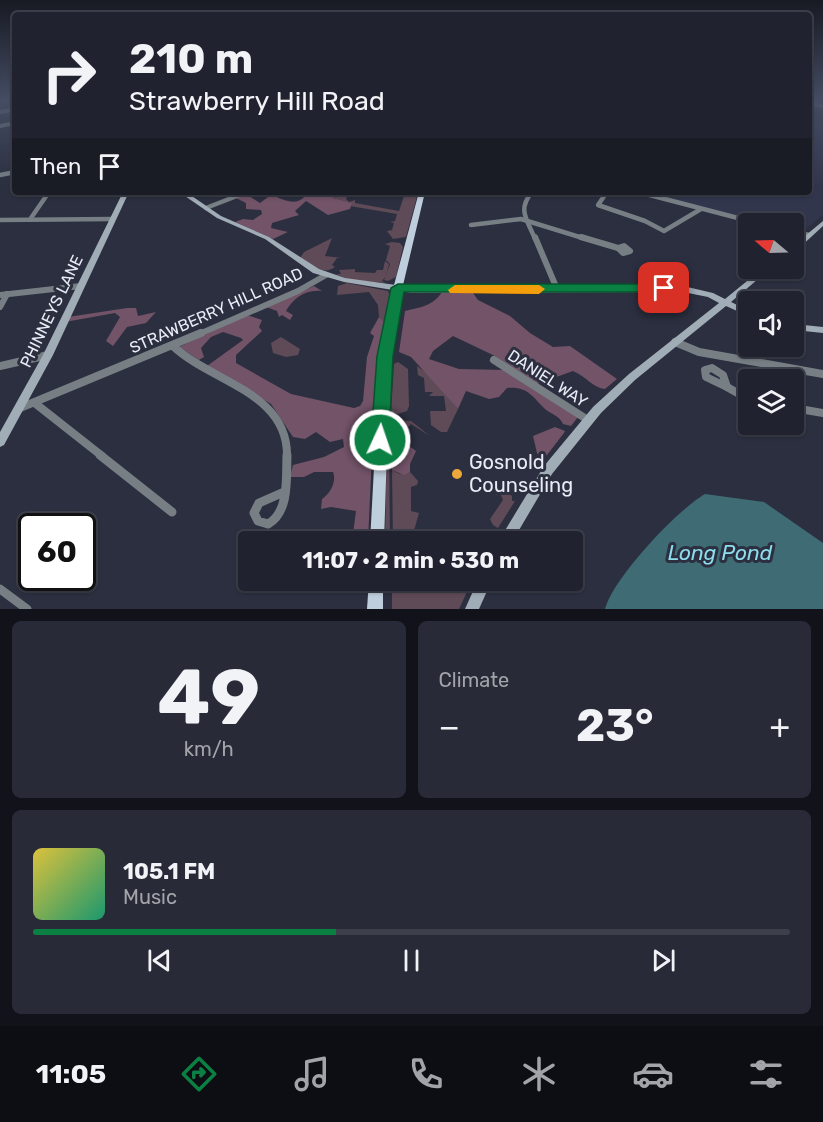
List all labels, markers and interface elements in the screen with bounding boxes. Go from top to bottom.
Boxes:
text: 210 m [129,34,253,84]
icon: right [30,36,108,114]
text: Strawberry Hill Road [129,85,385,117]
icon: arrive [93,150,126,183]
text: Then [30,153,81,180]
north arrow [738,213,804,279]
map controls [738,213,804,435]
street label: PHINNEYS LANE [16,252,87,370]
pin [638,262,689,313]
street label: STRAWBERRY HILL ROAD [127,264,306,357]
icon: arrive [647,271,680,304]
button: sound [738,291,804,357]
street label: DANIEL WAY [504,346,591,411]
button: layers [738,369,804,435]
position arrow [348,408,412,472]
place label: Gosnold Counseling [469,450,573,497]
marker: Gosnold Counseling [450,467,464,481]
speed limit sign: 60 [18,513,96,591]
water label: Long Pond [668,540,773,565]
text: 11:07 · 2 min · 530 m [302,547,519,574]
text: 49 [157,651,260,744]
text: Climate [439,668,509,692]
text: 23° [576,699,653,752]
text: − [439,707,460,746]
text: + [769,707,790,746]
text: km/h [184,737,234,761]
text: 105.1 FM [123,858,215,885]
text: Music [123,885,177,909]
icon: previous [143,944,176,977]
icon: pause [395,944,428,977]
icon: next [647,944,680,977]
icon: directions [178,1053,220,1095]
icon: music [291,1053,333,1095]
icon: phone [405,1053,447,1095]
icon: climate [518,1053,560,1095]
icon: car [632,1053,674,1095]
icon: filters [745,1053,787,1095]
text: 11:05 [36,1058,106,1090]

